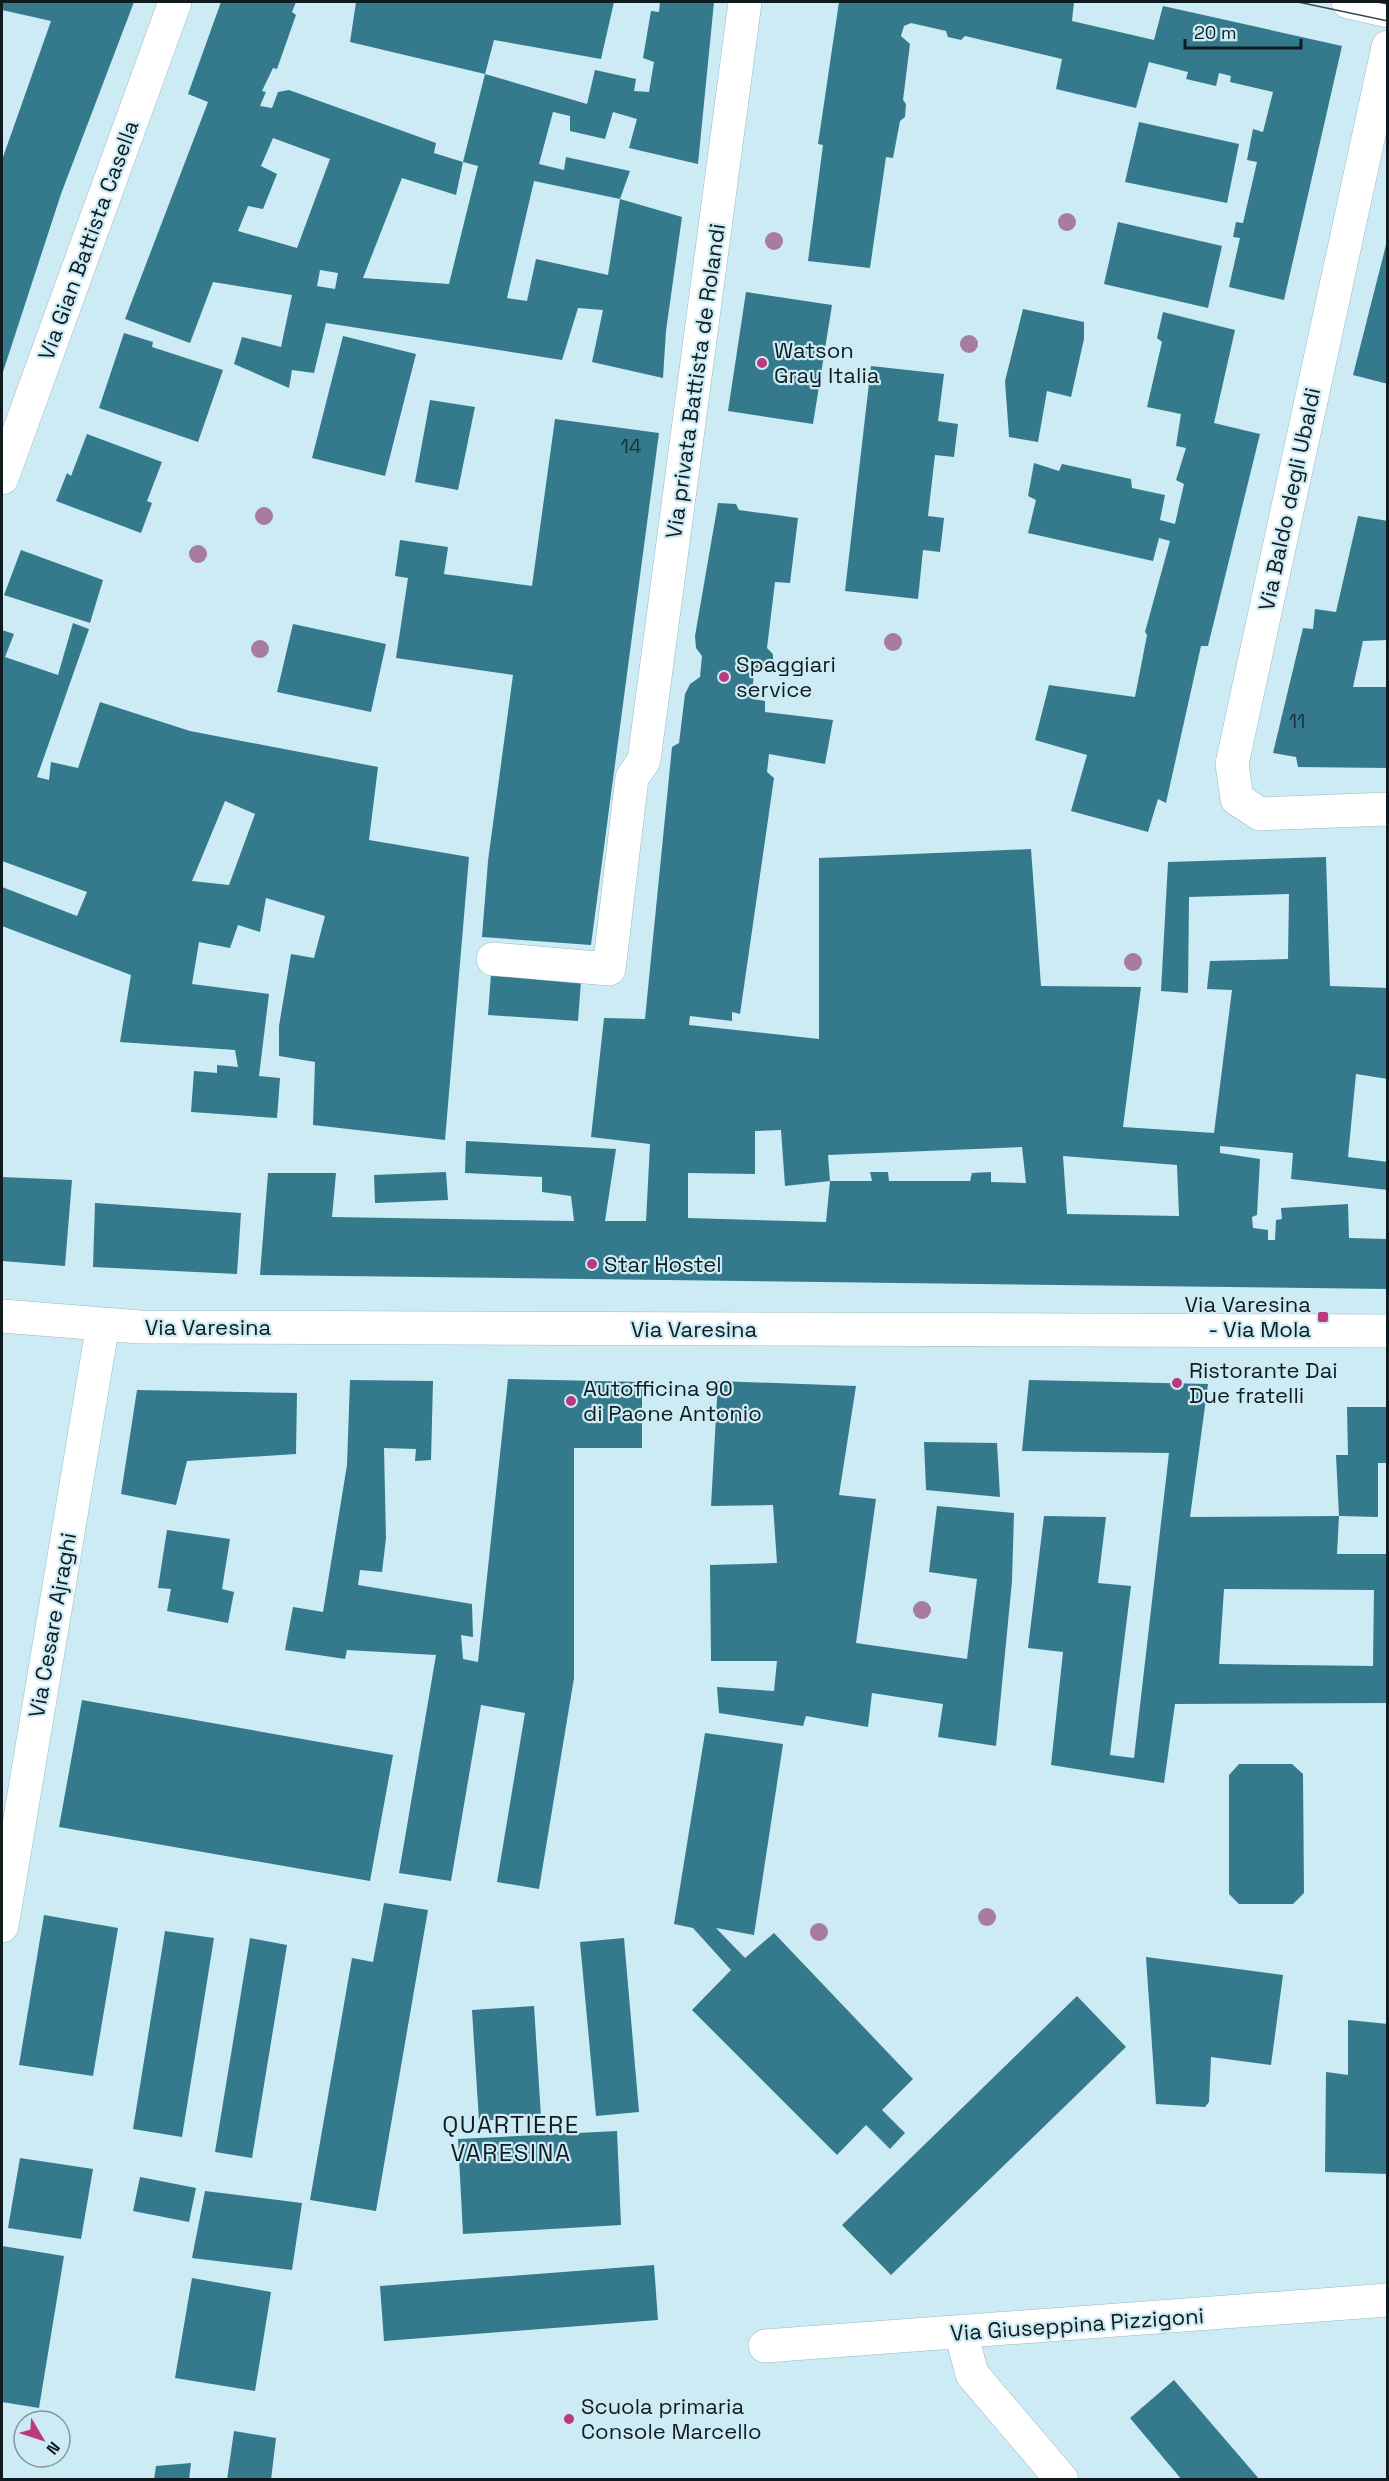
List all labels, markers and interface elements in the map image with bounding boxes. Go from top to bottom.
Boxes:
scale bar [1185,12,1300,50]
text: 20 m [1194,21,1237,44]
street label: Via Gian Battista Casella [32,116,145,364]
street label: Via privata Battista de Rolandi [659,222,731,540]
place label: Watson Gray Italia [774,336,880,389]
marker: Watson Gray Italia [755,356,769,370]
street label: Via Baldo degli Ubaldi [1252,385,1326,613]
house number: 14 [621,433,641,459]
place label: Spaggiari service [736,650,836,703]
marker: Spaggiari service [717,670,731,684]
house number: 11 [1289,708,1305,734]
place label: Star Hostel [604,1250,722,1278]
marker: Star Hostel [585,1257,599,1271]
place label: Via Varesina - Via Mola [1184,1290,1311,1343]
marker: Via Varesina - Via Mola [1316,1310,1330,1324]
street label: Via Varesina [145,1313,272,1341]
street label: Via Varesina [631,1315,758,1343]
place label: Ristorante Dai Due fratelli [1189,1356,1338,1409]
place label: Autofficina 90 di Paone Antonio [583,1374,762,1427]
marker: Ristorante Dai Due fratelli [1170,1376,1184,1390]
marker: Autofficina 90 di Paone Antonio [564,1394,578,1408]
street label: Via Cesare Ajraghi [22,1530,82,1720]
district label: QUARTIERE VARESINA [442,2109,580,2168]
street label: Via Giuseppina Pizzigoni [949,2301,1205,2347]
place label: Scuola primaria Console Marcello [581,2392,762,2445]
north arrow [12,2409,72,2469]
marker: Scuola primaria Console Marcello [562,2412,576,2426]
text: N [42,2437,65,2459]

